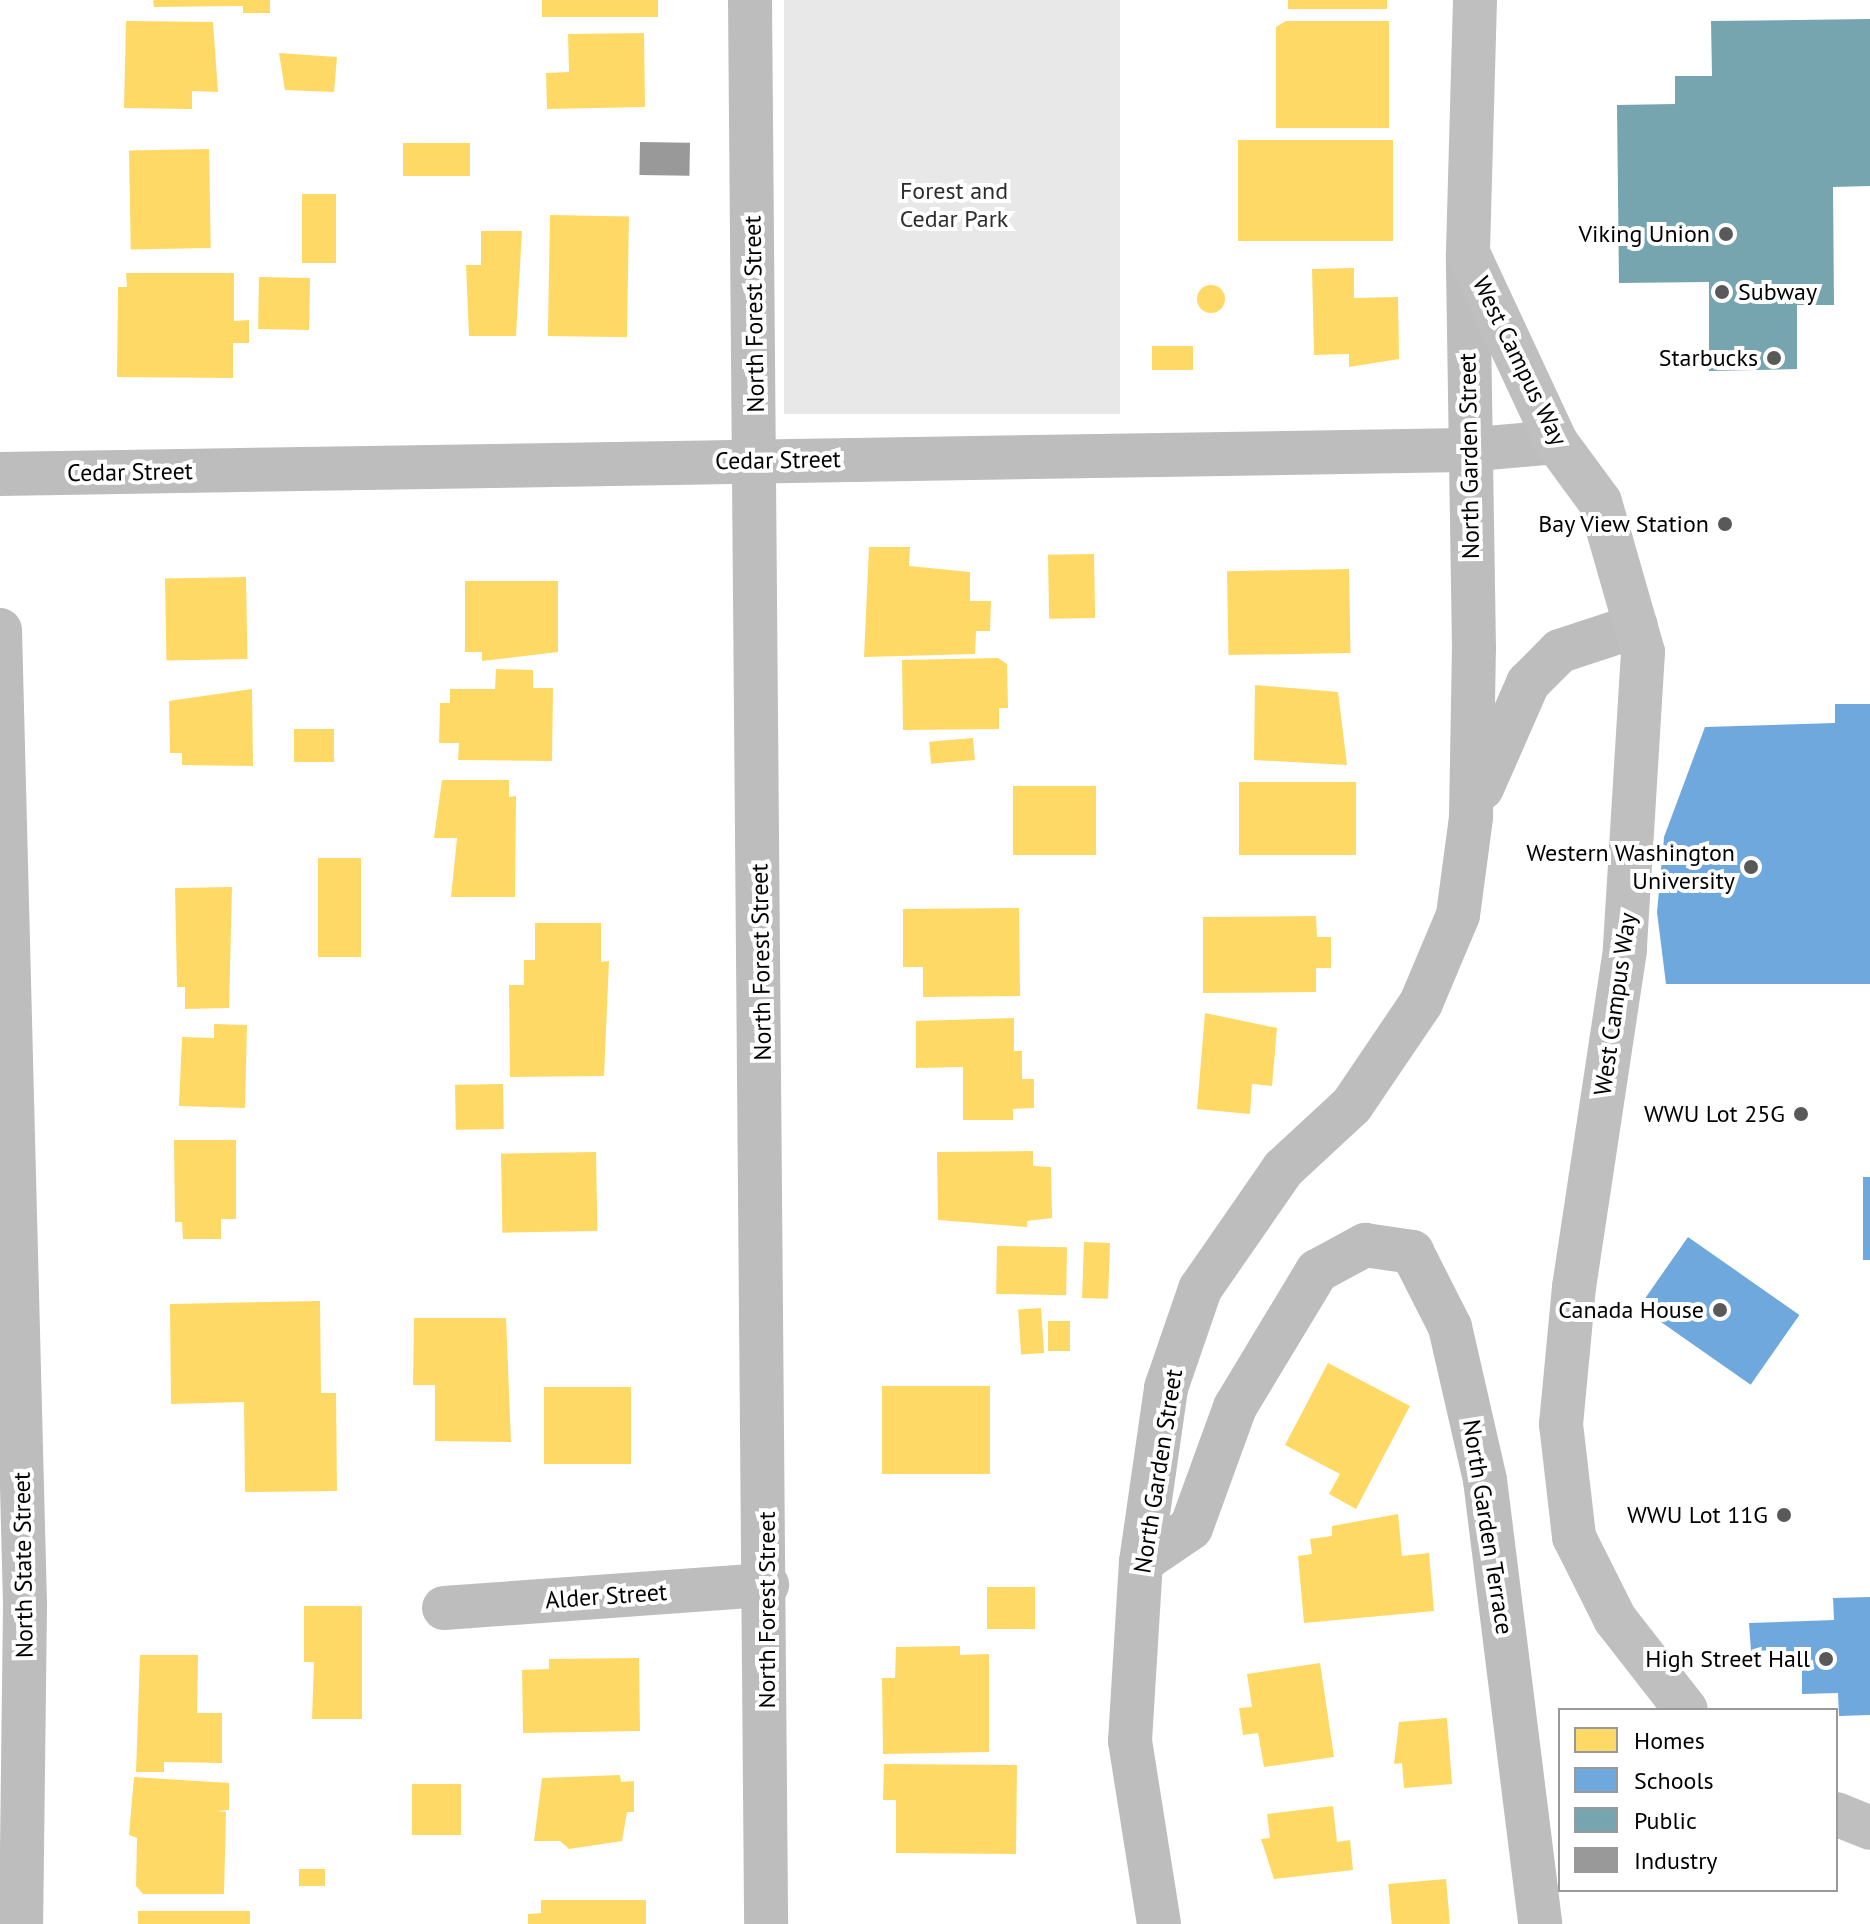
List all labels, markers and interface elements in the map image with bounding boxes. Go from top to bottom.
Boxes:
park label: Forest and Cedar Park [900,177,1008,233]
street label: North Forest Street [738,215,770,413]
place label: Viking Union [1578,220,1710,248]
marker: Viking Union [1717,225,1735,243]
street label: West Campus Way [1467,272,1573,450]
place label: Subway [1738,278,1817,306]
marker: Subway [1713,283,1731,301]
place label: Starbucks [1659,344,1758,372]
marker: Starbucks [1765,349,1783,367]
street label: North Garden Street [1453,353,1485,559]
street label: Cedar Street [715,445,841,475]
street label: Cedar Street [67,457,193,487]
place label: Bay View Station [1536,510,1709,538]
marker: Bay View Station [1716,515,1734,533]
place label: Western Washington University [1526,839,1735,895]
marker: Western Washington University [1742,858,1760,876]
street label: North Forest Street [745,863,777,1061]
street label: West Campus Way [1588,910,1642,1098]
place label: WWU Lot 25G [1644,1100,1785,1128]
marker: WWU Lot 25G [1792,1105,1810,1123]
place label: Canada House [1558,1296,1704,1324]
marker: Canada House [1711,1301,1729,1319]
street label: North Garden Street [1128,1367,1188,1575]
street label: North Garden Terrace [1457,1417,1519,1637]
street label: North State Street [7,1472,39,1658]
place label: WWU Lot 11G [1627,1501,1768,1529]
marker: WWU Lot 11G [1775,1506,1793,1524]
street label: North Forest Street [753,1511,781,1709]
street label: Alder Street [544,1577,668,1615]
place label: High Street Hall [1645,1645,1810,1673]
marker: High Street Hall [1817,1650,1835,1668]
legend [1558,1708,1838,1892]
text: Homes [1634,1725,1705,1756]
text: Schools [1634,1765,1714,1796]
text: Public [1634,1805,1697,1836]
text: Industry [1634,1845,1718,1876]

